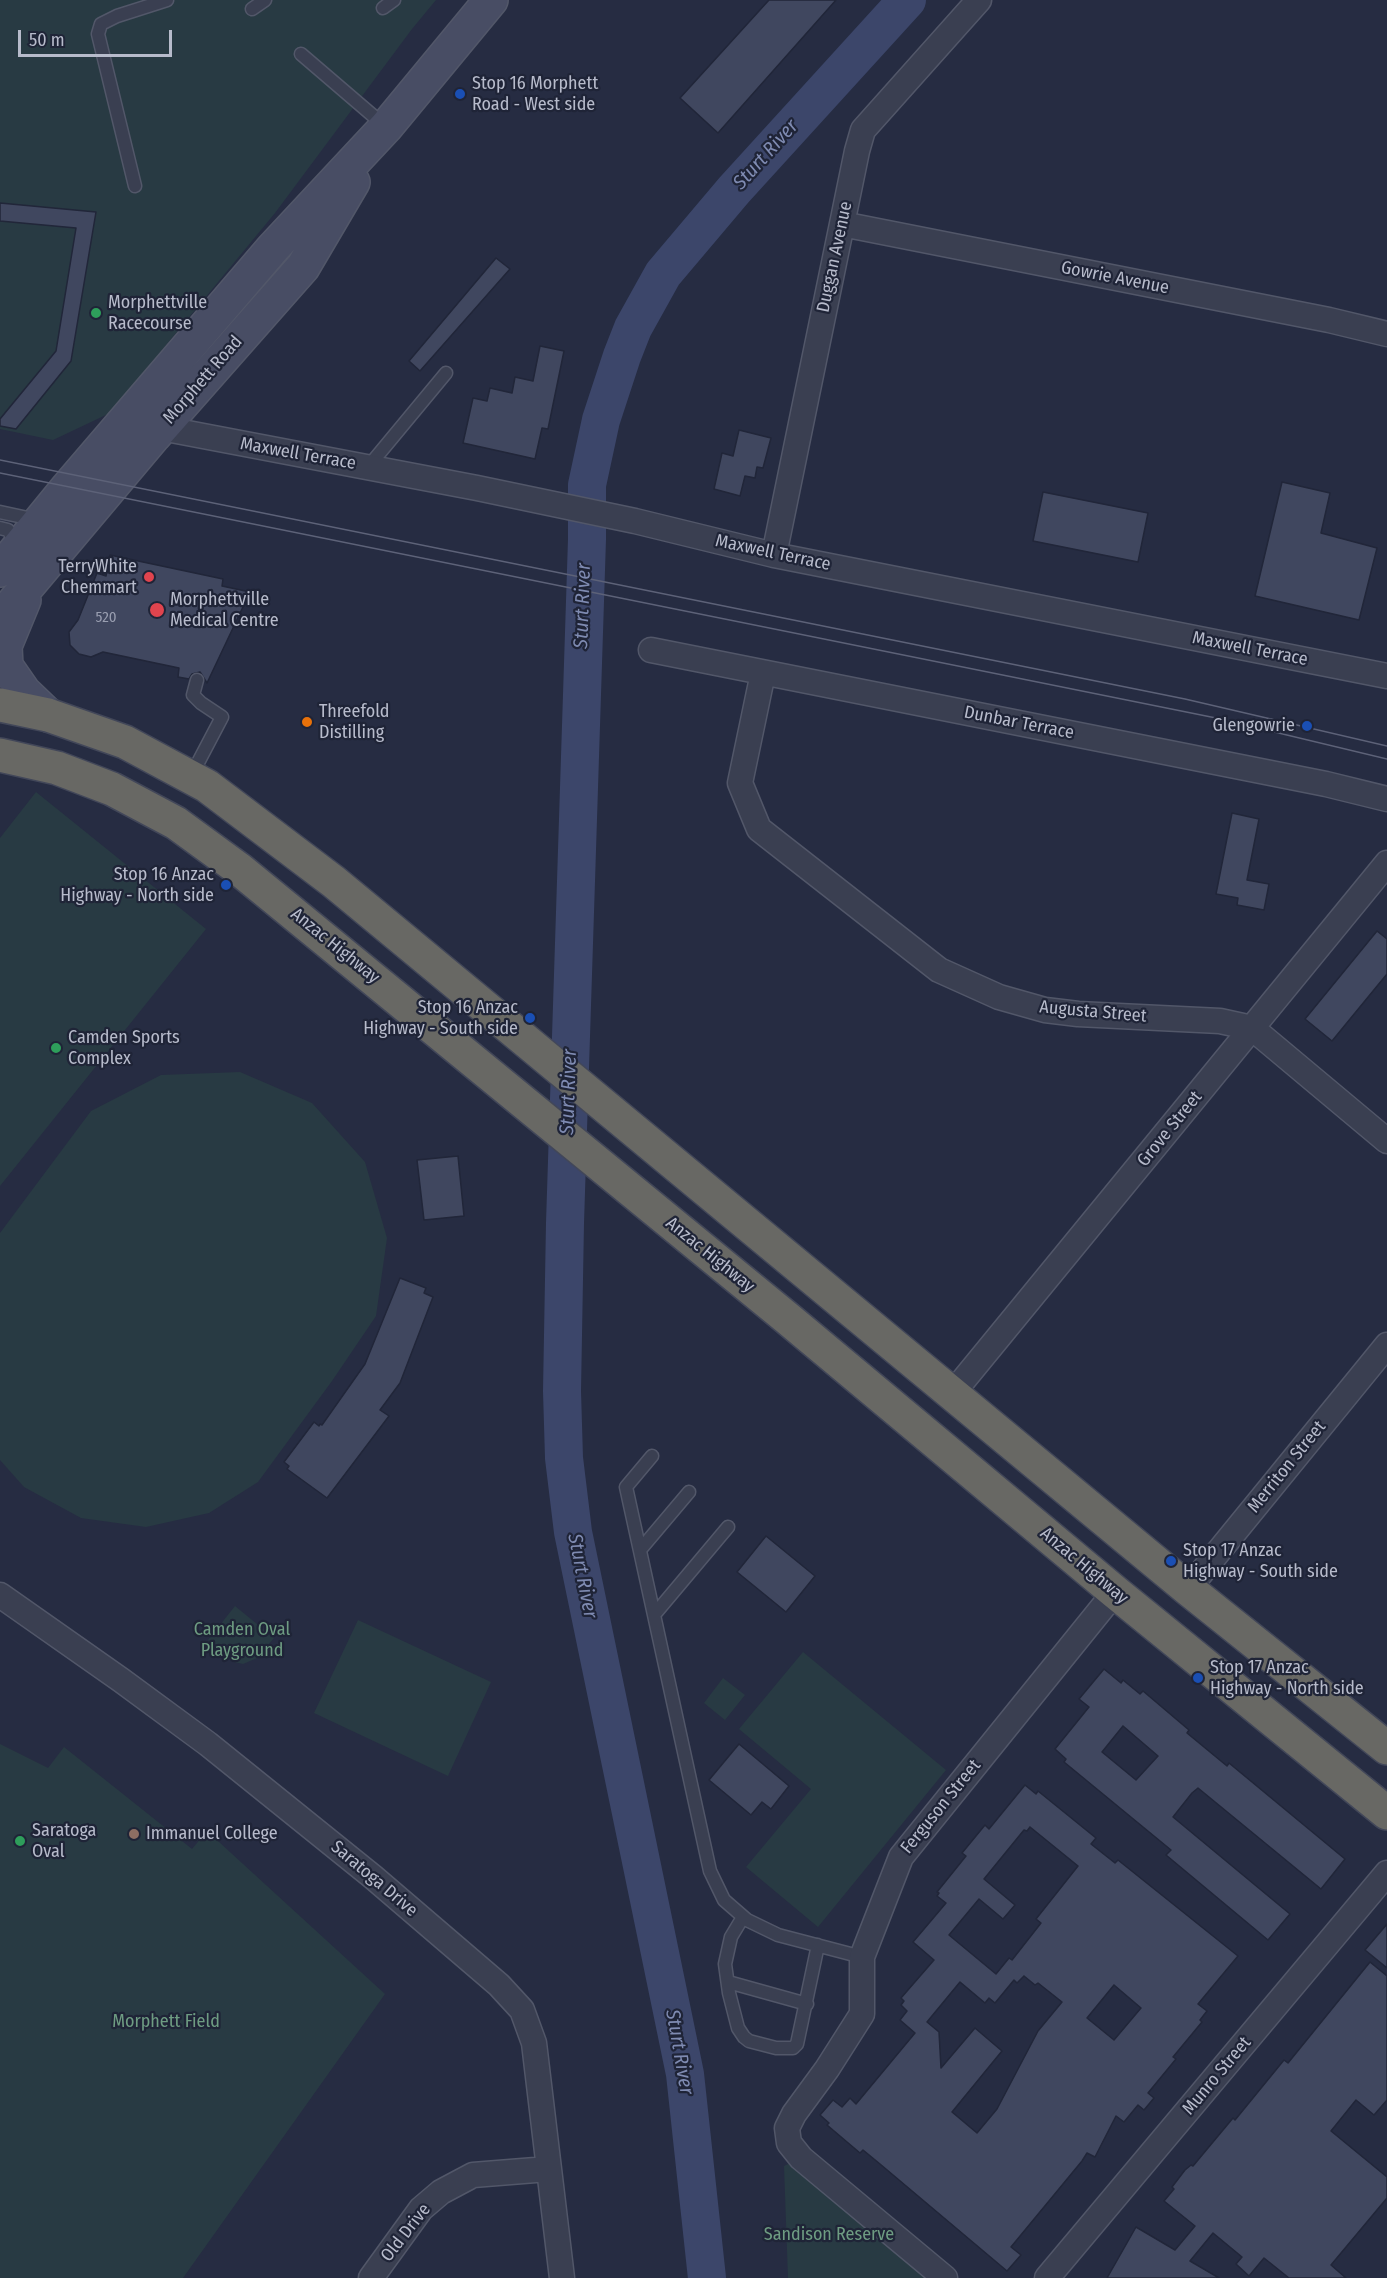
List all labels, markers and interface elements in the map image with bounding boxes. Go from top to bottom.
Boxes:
scale bar [21,18,176,56]
text: 50 m [29,29,65,51]
place label: Stop 16 Morphett Road - West side [472,73,598,116]
marker: Stop 16 Morphett Road - West side [453,87,467,101]
water label: Sturt River [728,115,804,195]
street label: Duggan Avenue [813,199,857,315]
street label: Gowrie Avenue [1059,257,1171,299]
place label: Morphettville Racecourse [108,292,207,334]
marker: Morphettville Racecourse [89,306,103,320]
street label: Morphett Road [159,331,247,429]
street label: Maxwell Terrace [238,433,358,475]
street label: Maxwell Terrace [713,530,833,576]
place label: TerryWhite Chemmart [58,556,137,598]
water label: Sturt River [570,563,596,649]
marker: TerryWhite Chemmart [142,570,156,584]
place label: Morphettville Medical Centre [170,589,279,632]
marker: Morphettville Medical Centre [148,601,166,619]
house number: 520 [95,609,117,627]
street label: Maxwell Terrace [1190,627,1310,671]
place label: Threefold Distilling [319,701,389,744]
street label: Dunbar Terrace [962,702,1076,744]
marker: Threefold Distilling [300,715,314,729]
place label: Glengowrie [1213,715,1295,737]
marker: Glengowrie [1300,719,1314,733]
place label: Stop 16 Anzac Highway - North side [60,864,214,906]
marker: Stop 16 Anzac Highway - North side [219,878,233,892]
street label: Anzac Highway [286,904,384,988]
place label: Stop 16 Anzac Highway - South side [363,997,518,1040]
street label: Augusta Street [1039,997,1147,1027]
marker: Stop 16 Anzac Highway - South side [523,1011,537,1025]
place label: Camden Sports Complex [68,1027,180,1070]
marker: Camden Sports Complex [49,1041,63,1055]
water label: Sturt River [556,1049,582,1135]
street label: Grove Street [1133,1087,1207,1171]
street label: Anzac Highway [661,1213,759,1297]
street label: Merriton Street [1243,1417,1331,1517]
street label: Anzac Highway [1036,1523,1132,1609]
water label: Sturt River [562,1532,602,1620]
place label: Stop 17 Anzac Highway - South side [1183,1540,1338,1582]
marker: Stop 17 Anzac Highway - South side [1164,1554,1178,1568]
park label: Camden Oval Playground [194,1619,290,1662]
place label: Stop 17 Anzac Highway - North side [1210,1657,1364,1700]
marker: Stop 17 Anzac Highway - North side [1191,1671,1205,1685]
street label: Ferguson Street [896,1756,986,1858]
place label: Saratoga Oval [32,1820,96,1862]
place label: Immanuel College [146,1823,278,1845]
marker: Immanuel College [127,1827,141,1841]
marker: Saratoga Oval [13,1834,27,1848]
street label: Saratoga Drive [326,1836,422,1922]
water label: Sturt River [660,2008,698,2096]
park label: Morphett Field [112,2011,220,2033]
street label: Munro Street [1178,2033,1256,2119]
street label: Old Drive [377,2200,435,2266]
park label: Sandison Reserve [764,2224,894,2246]

